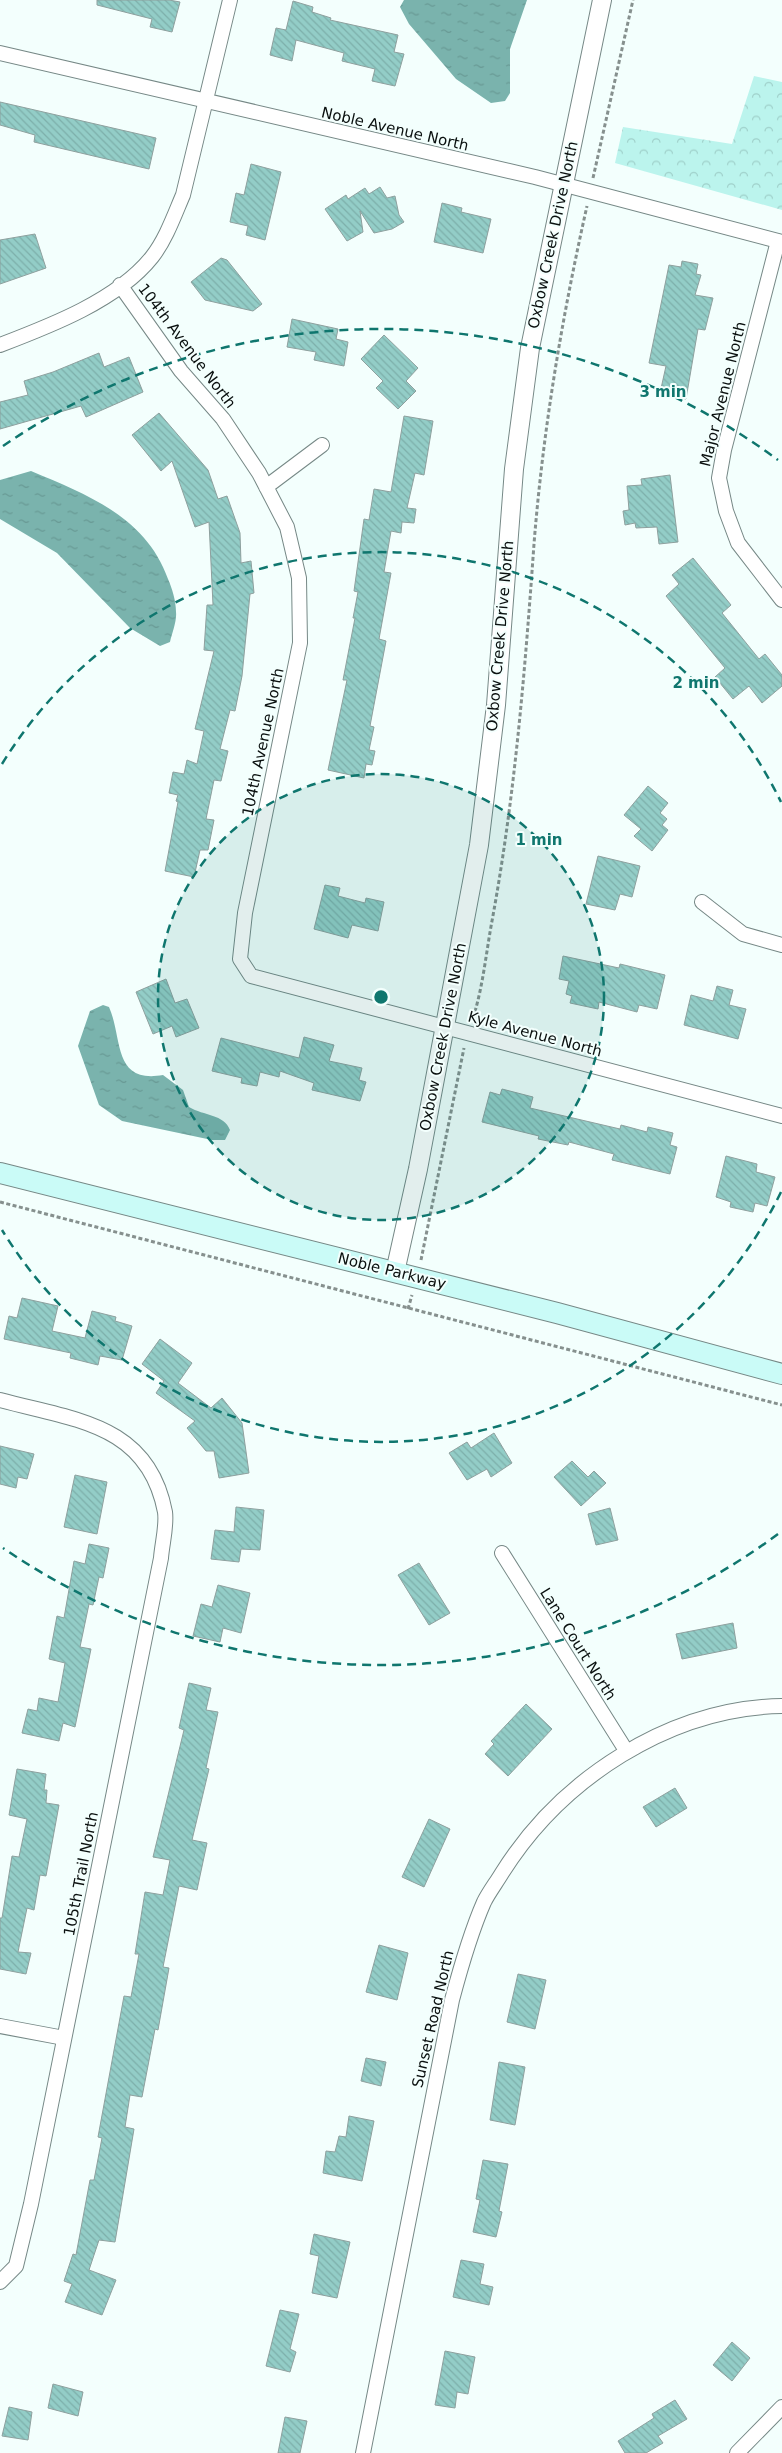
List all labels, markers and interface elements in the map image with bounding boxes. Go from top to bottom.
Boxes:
street label: Noble Avenue North [320,103,470,155]
street label: Oxbow Creek Drive North [524,140,582,330]
street label: 104th Avenue North [134,280,240,412]
street label: Major Avenue North [696,320,750,468]
text: 3 min [639,383,687,401]
street label: Oxbow Creek Drive North [483,540,517,732]
street label: 104th Avenue North [238,666,288,818]
text: 2 min [672,674,720,692]
text: 1 min [515,831,563,849]
street label: Oxbow Creek Drive North [416,941,470,1133]
centre of rings [372,988,390,1006]
street label: Kyle Avenue North [466,1007,604,1061]
street label: Noble Parkway [336,1249,448,1293]
street label: Lane Court North [536,1585,620,1703]
street label: 105th Trail North [60,1810,102,1938]
street label: Sunset Road North [408,1948,458,2090]

